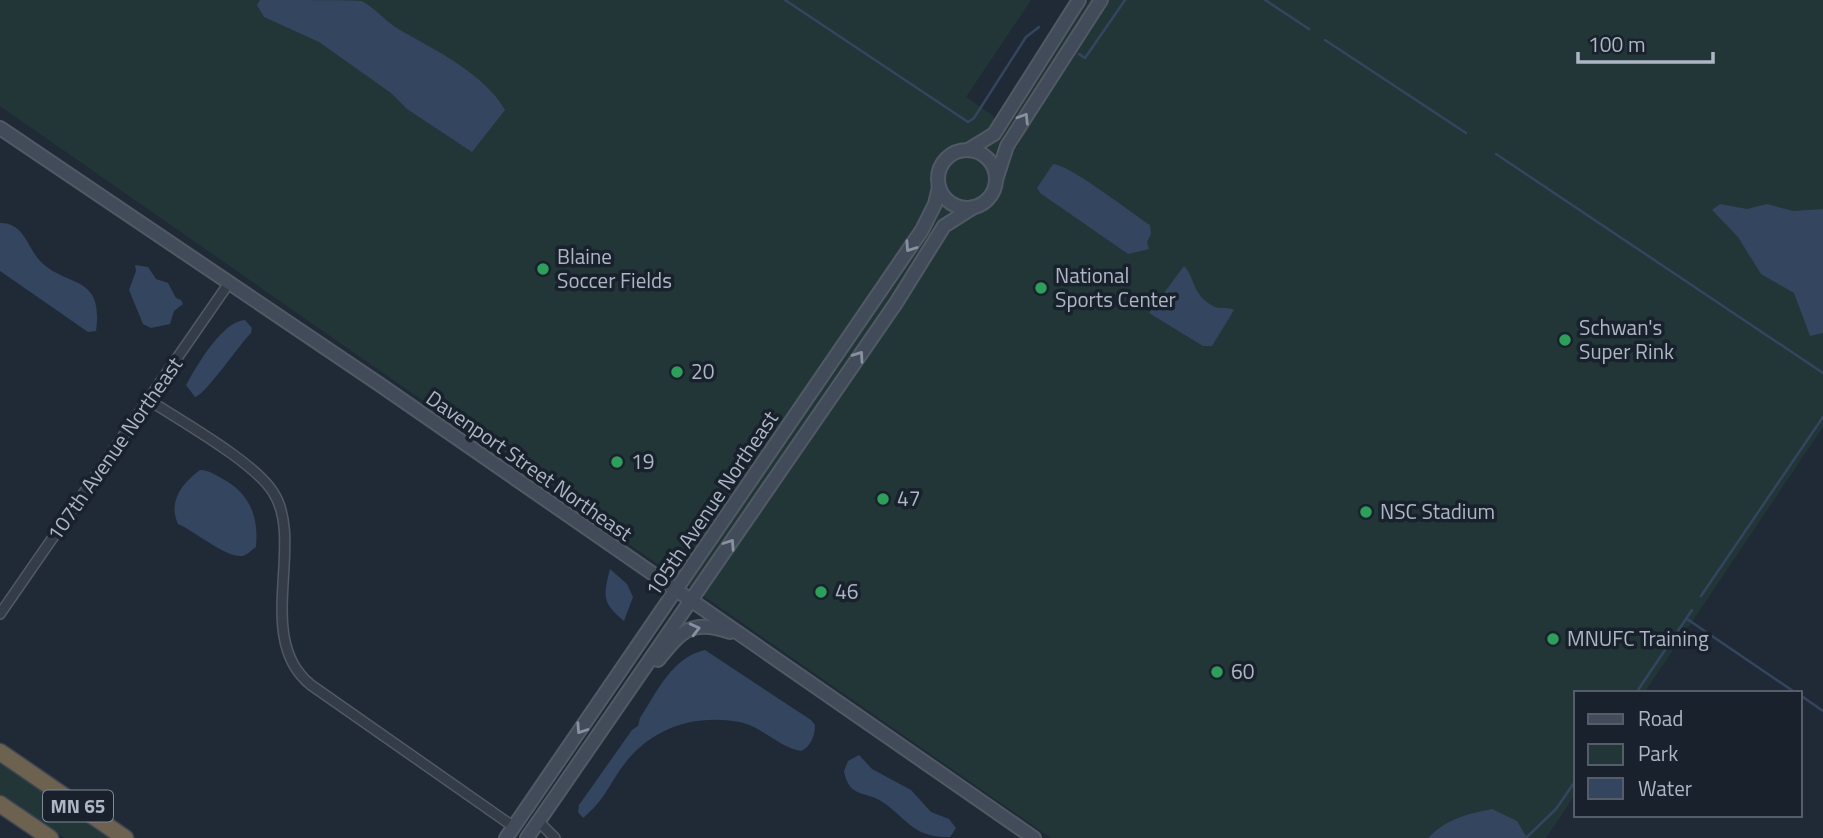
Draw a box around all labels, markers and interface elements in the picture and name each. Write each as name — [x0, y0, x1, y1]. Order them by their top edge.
scale bar — [1578, 21, 1713, 65]
text: 100 m — [1588, 28, 1645, 60]
one-way arrow — [1015, 113, 1028, 126]
place label: Blaine Soccer Fields — [557, 240, 672, 296]
one-way arrow — [905, 240, 918, 253]
place label: National Sports Center — [1055, 259, 1176, 315]
marker: Blaine Soccer Fields — [535, 261, 551, 277]
marker: National Sports Center — [1033, 280, 1049, 296]
place label: Schwan's Super Rink — [1579, 311, 1674, 367]
marker: Schwan's Super Rink — [1557, 332, 1573, 348]
street label: 107th Avenue Northeast — [38, 349, 190, 547]
one-way arrow — [851, 351, 863, 364]
place label: 20 — [691, 355, 715, 387]
marker: 20 — [669, 364, 685, 380]
street label: Davenport Street Northeast — [420, 382, 640, 549]
street label: 105th Avenue Northeast — [637, 404, 786, 603]
place label: 19 — [631, 445, 655, 477]
marker: 19 — [609, 454, 625, 470]
place label: 47 — [897, 482, 921, 514]
marker: 47 — [875, 491, 891, 507]
place label: NSC Stadium — [1380, 495, 1495, 527]
marker: NSC Stadium — [1358, 504, 1374, 520]
one-way arrow — [722, 538, 735, 551]
place label: 46 — [835, 575, 859, 607]
marker: 46 — [813, 584, 829, 600]
place label: MNUFC Training — [1567, 622, 1709, 654]
one-way arrow — [689, 623, 701, 637]
marker: MNUFC Training — [1545, 631, 1561, 647]
place label: 60 — [1231, 655, 1255, 687]
marker: 60 — [1209, 664, 1225, 680]
legend — [1574, 691, 1802, 817]
text: Road — [1638, 702, 1683, 734]
one-way arrow — [577, 721, 589, 734]
text: Park — [1638, 737, 1678, 769]
text: Water — [1638, 772, 1692, 804]
road number: MN 65 — [43, 790, 113, 821]

